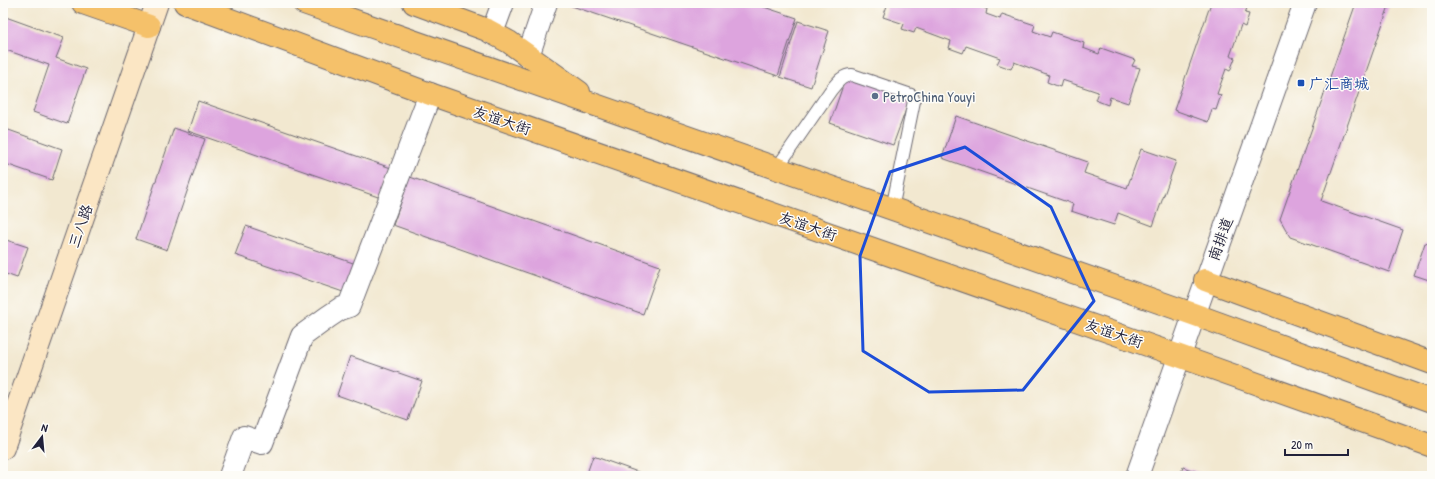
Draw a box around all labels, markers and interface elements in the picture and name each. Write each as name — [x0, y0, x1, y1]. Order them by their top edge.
place label: 广汇商城 — [1309, 73, 1369, 94]
marker: 广汇商城 — [1296, 78, 1306, 88]
place label: PetroChina Youyi — [883, 86, 976, 107]
marker: PetroChina Youyi — [870, 91, 880, 101]
street label: 友谊大街 — [470, 100, 534, 140]
street label: 三八路 — [63, 201, 97, 251]
street label: 友谊大街 — [776, 206, 840, 246]
street label: 南排道 — [1202, 214, 1238, 264]
street label: 友谊大街 — [1082, 313, 1146, 353]
north arrow — [22, 417, 62, 457]
text: N — [40, 420, 50, 435]
scale bar — [1285, 431, 1348, 457]
text: 20 m — [1291, 436, 1313, 453]

